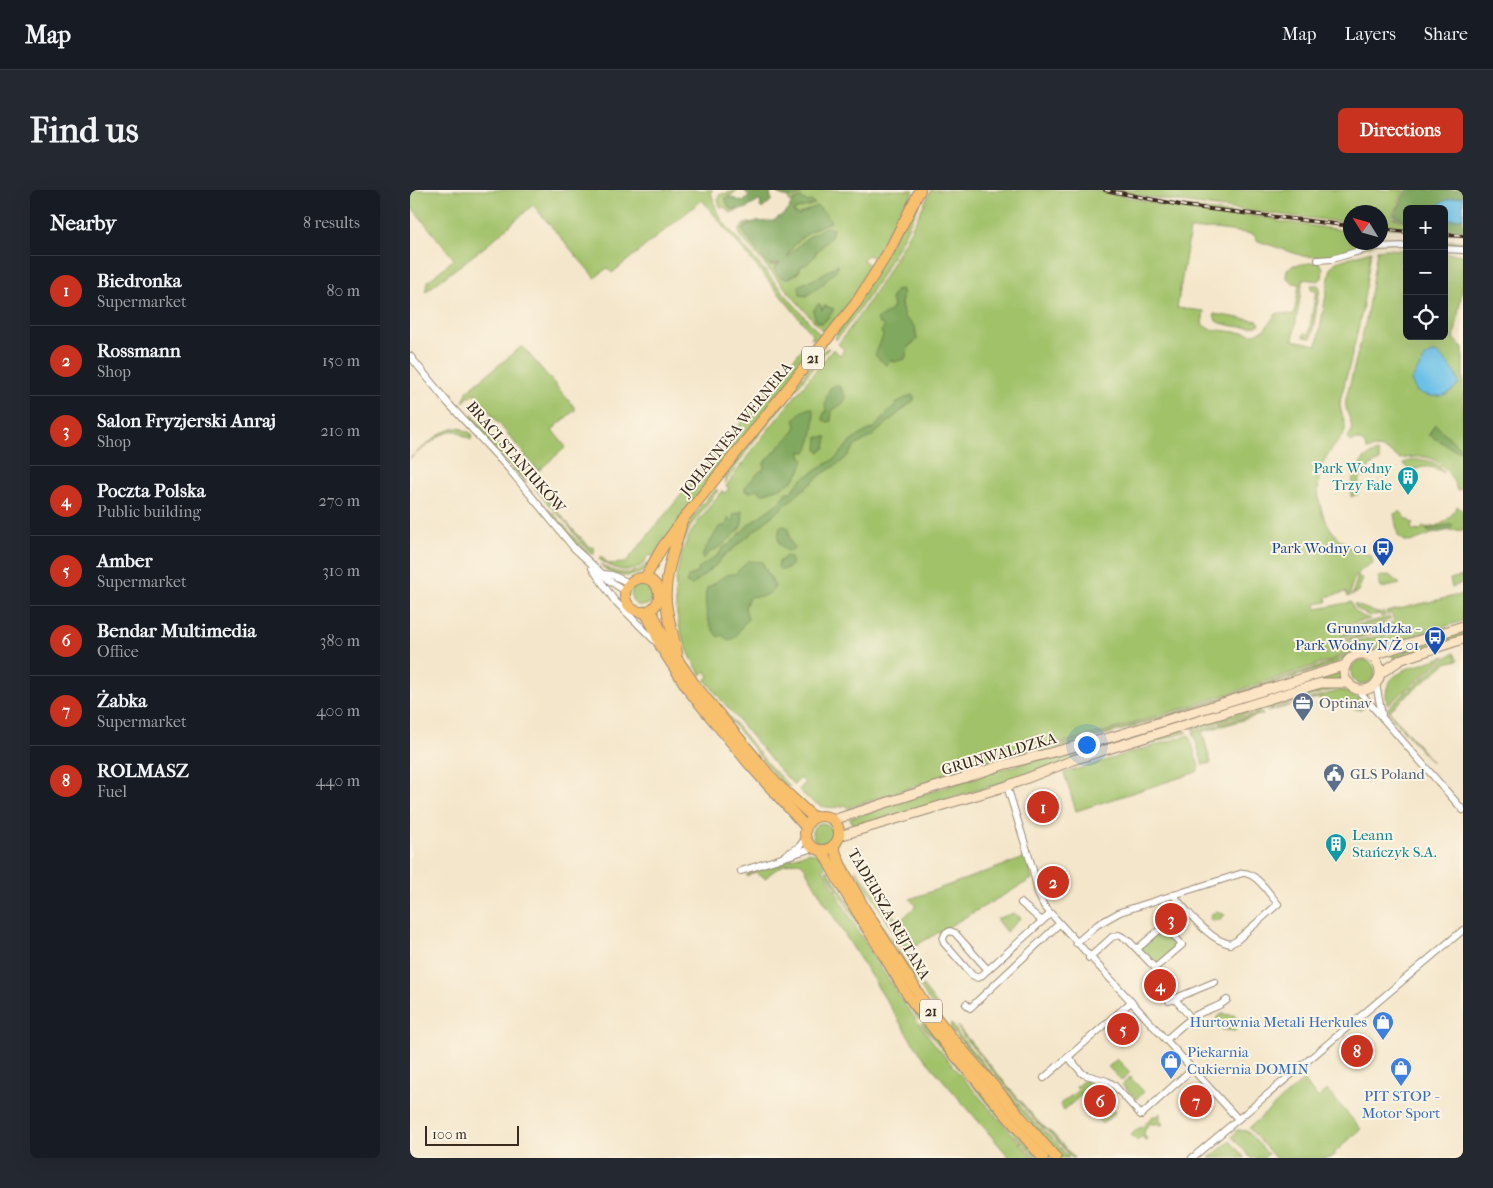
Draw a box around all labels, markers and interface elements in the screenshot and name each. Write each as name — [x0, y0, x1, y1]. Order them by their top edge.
text: Map — [25, 21, 71, 49]
text: Map — [1282, 24, 1316, 45]
text: Layers — [1344, 24, 1396, 45]
text: Share — [1424, 24, 1468, 45]
button: Directions — [1338, 108, 1463, 153]
text: Find us — [30, 110, 139, 151]
north arrow — [1343, 205, 1388, 250]
map controls — [1403, 205, 1448, 340]
button: + — [1403, 205, 1448, 250]
text: Nearby — [50, 211, 116, 235]
text: 8 results — [303, 213, 360, 232]
button: − — [1403, 250, 1448, 295]
text: Biedronka — [97, 270, 182, 292]
text: 1 — [63, 281, 69, 300]
text: 80 m — [326, 281, 360, 300]
text: Supermarket — [97, 292, 187, 311]
button: locate — [1403, 295, 1448, 340]
text: Rossmann — [97, 340, 181, 362]
road number: 21 — [802, 346, 824, 370]
text: 2 — [62, 351, 70, 370]
text: 150 m — [322, 351, 360, 370]
street label: JOHANNESA WERNERA — [676, 358, 796, 500]
text: Shop — [97, 362, 131, 381]
street label: BRACI STANIUKÓW — [463, 398, 570, 517]
text: Salon Fryzjerski Anraj — [97, 410, 276, 432]
text: 3 — [63, 421, 69, 440]
text: 210 m — [321, 421, 360, 440]
text: Shop — [97, 432, 131, 451]
place label: Park Wodny Trzy Fale — [1313, 459, 1393, 494]
building icon: Park Wodny Trzy Fale — [1396, 465, 1420, 496]
text: Poczta Polska — [97, 480, 205, 502]
text: 4 — [61, 491, 71, 510]
text: 270 m — [319, 491, 360, 510]
text: Public building — [97, 502, 201, 521]
bus stop icon: Park Wodny 01 — [1371, 536, 1395, 567]
place label: Park Wodny 01 — [1271, 539, 1367, 557]
text: Amber — [97, 550, 152, 572]
text: 5 — [63, 561, 69, 580]
text: 310 m — [322, 561, 360, 580]
text: Supermarket — [97, 572, 187, 591]
place label: Grunwaldzka - Park Wodny N/Ż 01 — [1295, 619, 1421, 654]
text: Bendar Multimedia — [97, 620, 256, 642]
bus stop icon: Grunwaldzka - Park Wodny N/Ż 01 — [1423, 625, 1447, 656]
text: 6 — [62, 631, 70, 650]
text: 380 m — [320, 631, 360, 650]
text: Office — [97, 642, 139, 661]
text: Żabka — [97, 690, 147, 712]
office icon: Optinav — [1291, 691, 1315, 722]
place label: Optinav — [1319, 694, 1372, 712]
text: 7 — [62, 701, 70, 720]
text: 400 m — [316, 701, 360, 720]
text: Supermarket — [97, 712, 187, 731]
street label: GRUNWALDZKA — [939, 729, 1059, 779]
your location — [1074, 732, 1100, 758]
text: ROLMASZ — [97, 760, 189, 782]
public building icon: GLS Poland — [1322, 762, 1346, 793]
place label: GLS Poland — [1350, 765, 1426, 783]
text: 8 — [62, 771, 70, 790]
text: 440 m — [315, 771, 360, 790]
text: Fuel — [97, 782, 127, 801]
pin: 1 — [1027, 788, 1059, 826]
place label: Leann Stańczyk S.A. — [1352, 826, 1437, 861]
building icon: Leann Stańczyk S.A. — [1324, 832, 1348, 863]
street label: TADEUSZA REJTANA — [844, 845, 934, 983]
pin: 2 — [1037, 863, 1069, 901]
pin: 3 — [1155, 900, 1187, 938]
pin: 4 — [1144, 966, 1176, 1004]
road number: 21 — [920, 999, 942, 1022]
pin: 5 — [1107, 1010, 1139, 1048]
shop icon: Hurtownia Metali Herkules — [1371, 1010, 1395, 1041]
place label: Hurtownia Metali Herkules — [1190, 1013, 1367, 1031]
pin: 8 — [1341, 1032, 1373, 1070]
place label: Piekarnia Cukiernia DOMIN — [1187, 1043, 1309, 1078]
shop icon: Piekarnia Cukiernia DOMIN — [1159, 1049, 1183, 1080]
shop icon: PIT STOP - Motor Sport — [1389, 1056, 1413, 1087]
pin: 6 — [1084, 1082, 1116, 1120]
pin: 7 — [1180, 1082, 1212, 1120]
place label: PIT STOP - Motor Sport — [1362, 1087, 1441, 1122]
scale bar — [425, 1123, 519, 1146]
text: 100 m — [432, 1126, 467, 1143]

